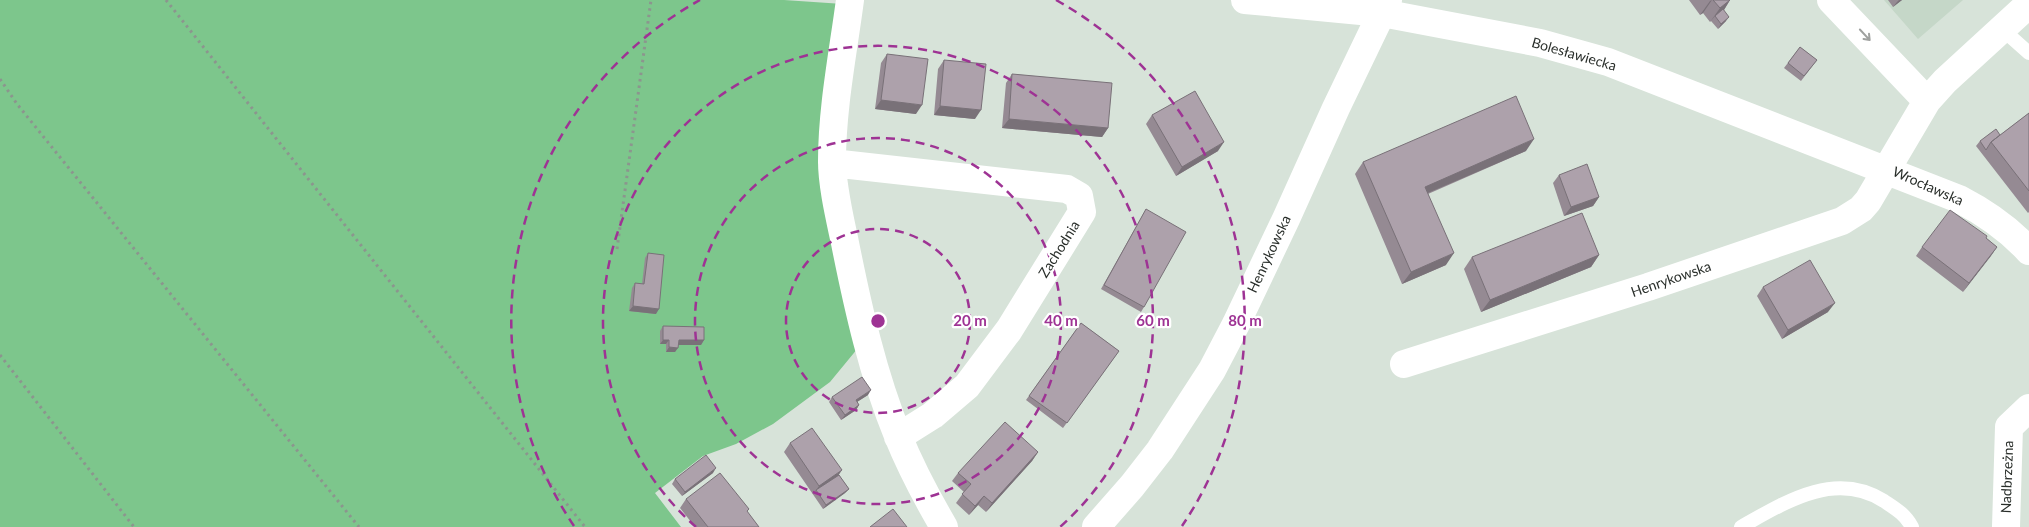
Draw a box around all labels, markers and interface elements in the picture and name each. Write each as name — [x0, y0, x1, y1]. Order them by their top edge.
one-way arrow — [1859, 29, 1871, 42]
street label: Bolesławiecka — [1530, 33, 1619, 74]
street label: Wrocławska — [1890, 162, 1966, 209]
street label: Henrykowska — [1243, 212, 1294, 295]
street label: Zachodnia — [1034, 217, 1083, 280]
street label: Henrykowska — [1629, 257, 1713, 300]
text: 20 m — [953, 311, 987, 329]
text: 40 m — [1044, 311, 1078, 329]
text: 60 m — [1136, 311, 1170, 329]
text: 80 m — [1228, 311, 1262, 329]
centre of rings — [869, 312, 887, 330]
street label: Nadbrzeżna — [1997, 440, 2016, 514]

